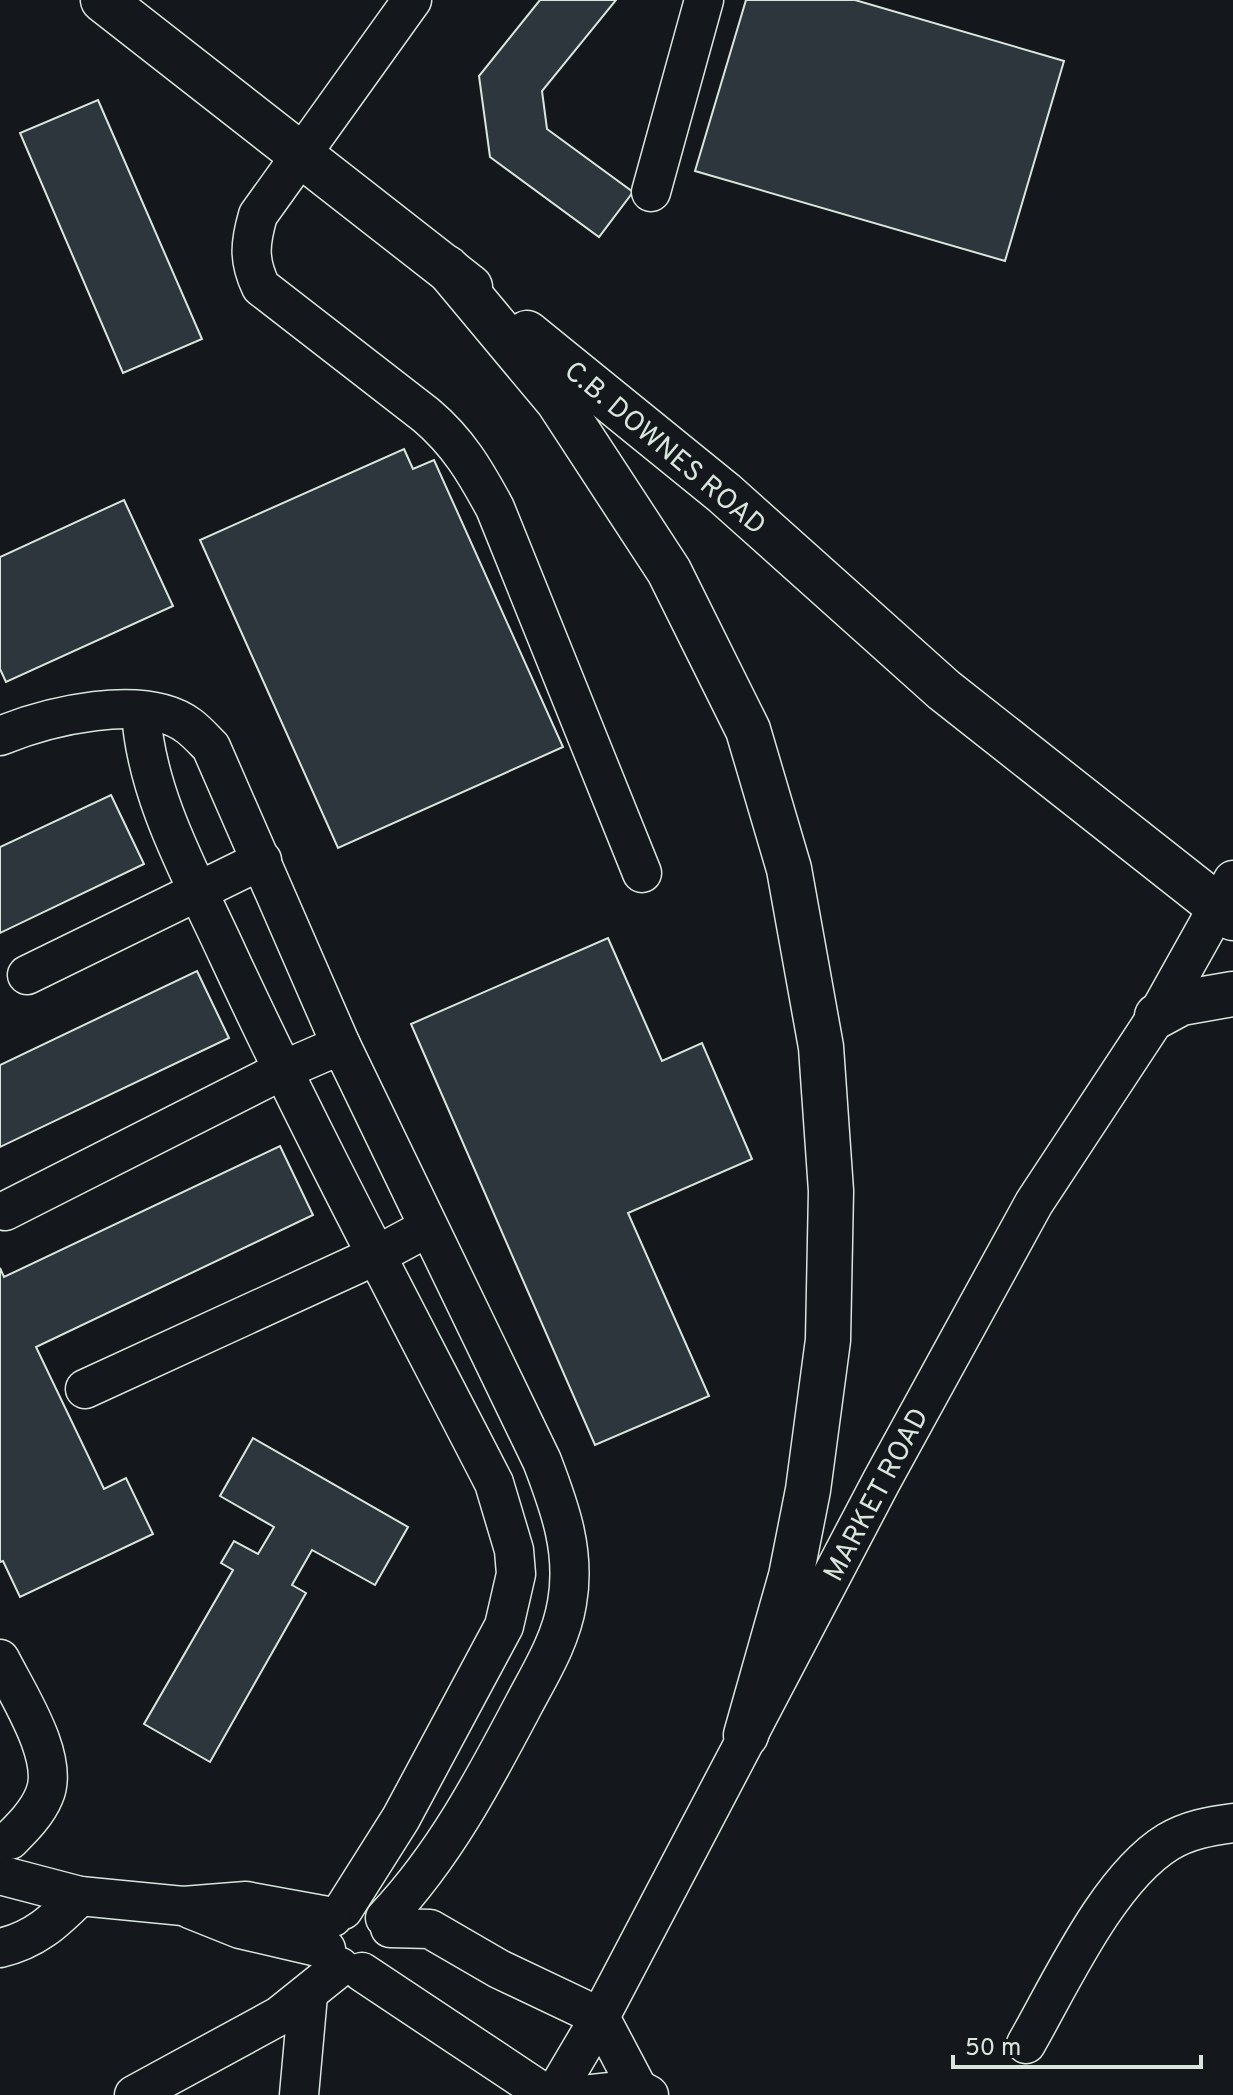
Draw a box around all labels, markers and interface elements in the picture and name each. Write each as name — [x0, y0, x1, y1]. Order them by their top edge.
street label: C.B. DOWNES ROAD — [556, 354, 772, 544]
street label: MARKET ROAD — [817, 1402, 938, 1588]
scale bar — [953, 2019, 1201, 2069]
text: 50 m — [965, 2034, 1021, 2064]

